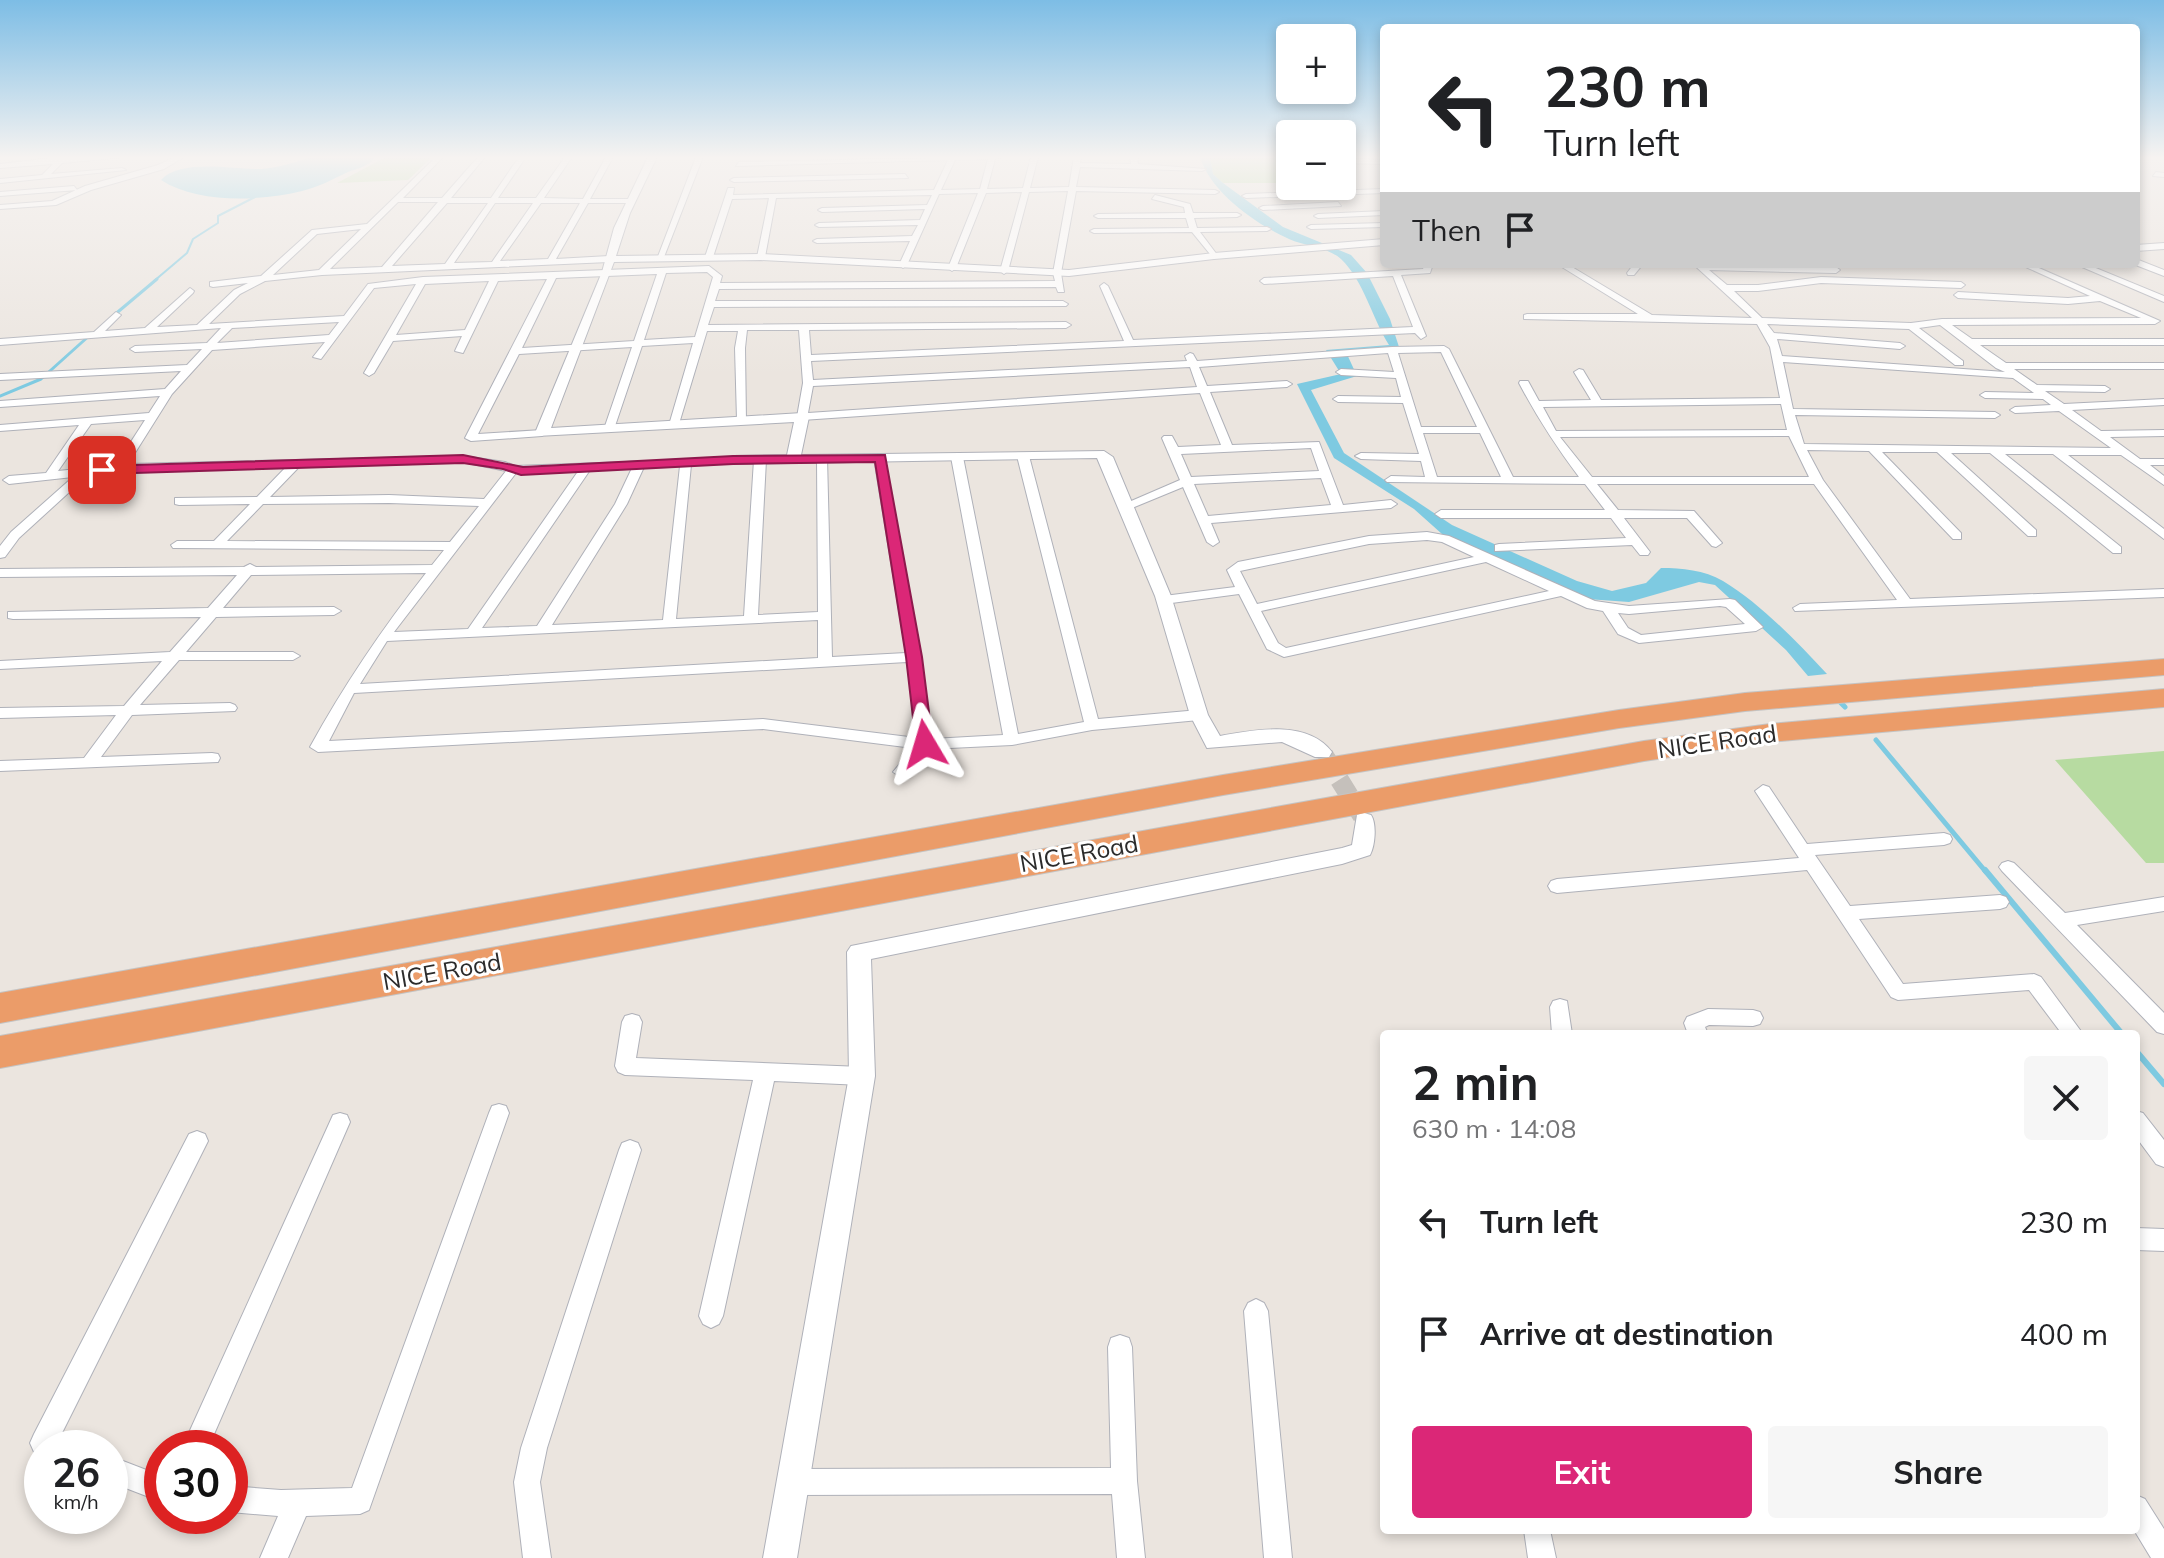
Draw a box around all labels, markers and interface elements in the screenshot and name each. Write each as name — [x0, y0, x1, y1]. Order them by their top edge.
map controls — [1276, 24, 1356, 200]
button: + — [1276, 24, 1356, 104]
text: 230 m — [1544, 51, 1711, 121]
icon: left — [1412, 56, 1516, 160]
button: − — [1276, 120, 1356, 200]
text: Turn left — [1544, 120, 1680, 165]
icon: arrive — [1498, 208, 1542, 252]
text: Then — [1412, 211, 1482, 249]
pin — [68, 436, 136, 504]
icon: arrive — [80, 448, 124, 492]
position arrow — [883, 702, 967, 786]
street label: NICE Road — [1656, 718, 1778, 764]
street label: NICE Road — [1017, 828, 1141, 878]
street label: NICE Road — [380, 946, 504, 996]
text: 2 min — [1412, 1052, 1539, 1112]
button: close — [2024, 1056, 2108, 1140]
text: 630 m · 14:08 — [1412, 1112, 1576, 1145]
icon: left — [1412, 1200, 1456, 1244]
text: Turn left — [1480, 1203, 1598, 1241]
text: 230 m — [2020, 1203, 2108, 1241]
icon: arrive — [1412, 1312, 1456, 1356]
text: Arrive at destination — [1480, 1315, 1774, 1353]
text: 400 m — [2020, 1315, 2108, 1353]
button: Exit — [1412, 1426, 1752, 1518]
button: Share — [1768, 1426, 2108, 1518]
speed limit sign: 30 — [144, 1430, 248, 1534]
text: 26 — [52, 1447, 100, 1497]
text: km/h — [53, 1489, 99, 1514]

